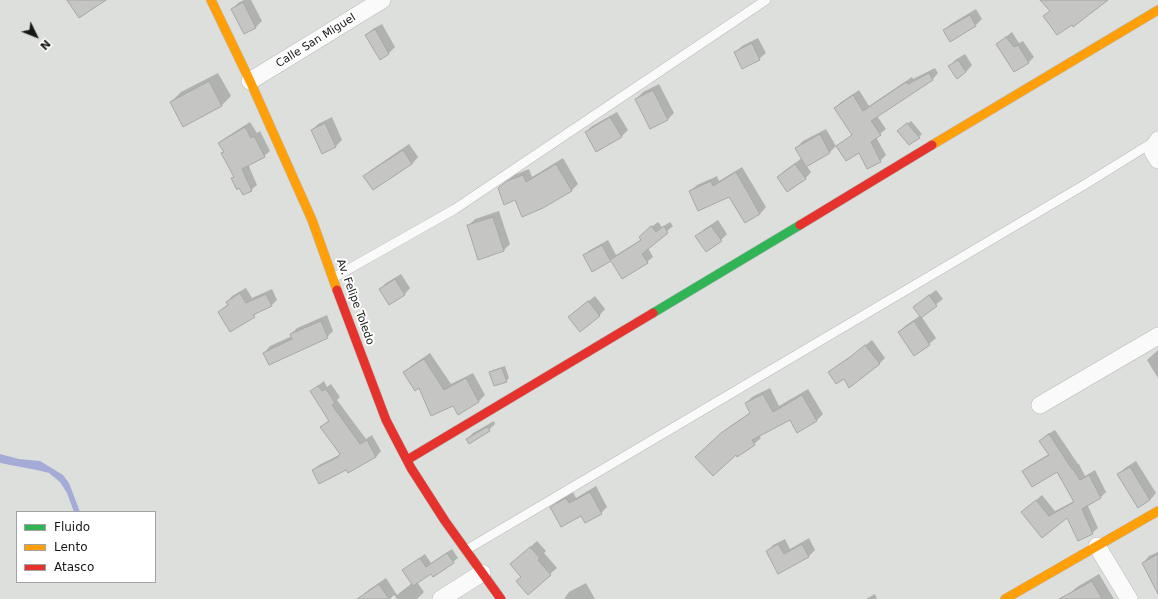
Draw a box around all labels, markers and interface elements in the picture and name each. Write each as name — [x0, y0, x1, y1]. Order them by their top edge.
street label: Calle San Miguel — [274, 11, 358, 71]
north arrow — [16, 16, 56, 56]
text: N — [37, 37, 53, 52]
street label: Av. Felipe Toledo — [333, 257, 377, 347]
legend — [16, 511, 156, 583]
text: Fluido — [54, 520, 90, 534]
text: Lento — [54, 540, 88, 554]
text: Atasco — [54, 560, 94, 574]

